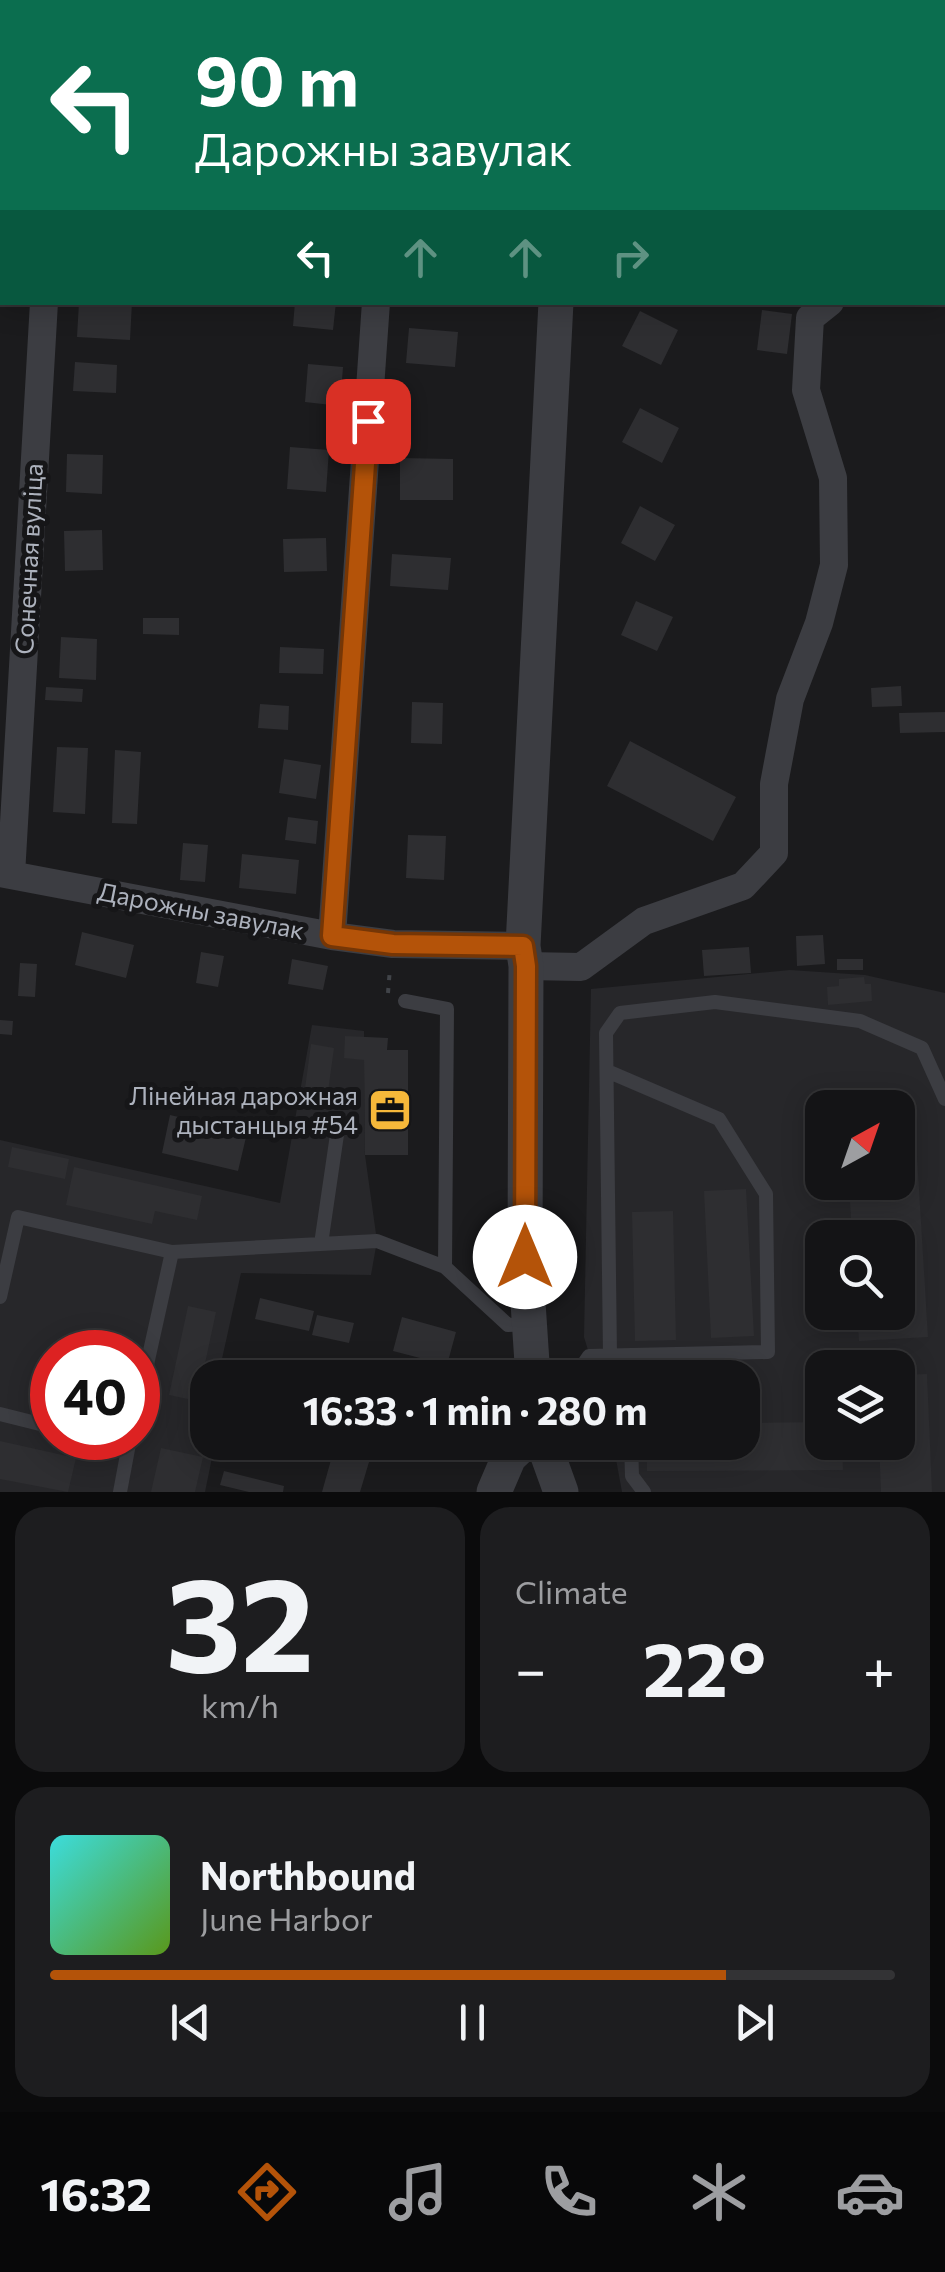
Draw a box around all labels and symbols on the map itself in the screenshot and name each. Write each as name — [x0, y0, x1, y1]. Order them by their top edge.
pin — [326, 379, 411, 464]
street label: Сонечная вуліца — [8, 463, 48, 655]
street label: Дарожны завулак — [95, 875, 307, 945]
place label: Лінейная дарожная дыстанцыя #54 — [129, 1080, 358, 1139]
office icon: Лінейная дарожная дыстанцыя #54 — [367, 1087, 413, 1133]
north arrow — [805, 1090, 915, 1200]
position arrow — [473, 1205, 577, 1309]
speed limit sign: 40 — [30, 1330, 160, 1460]

